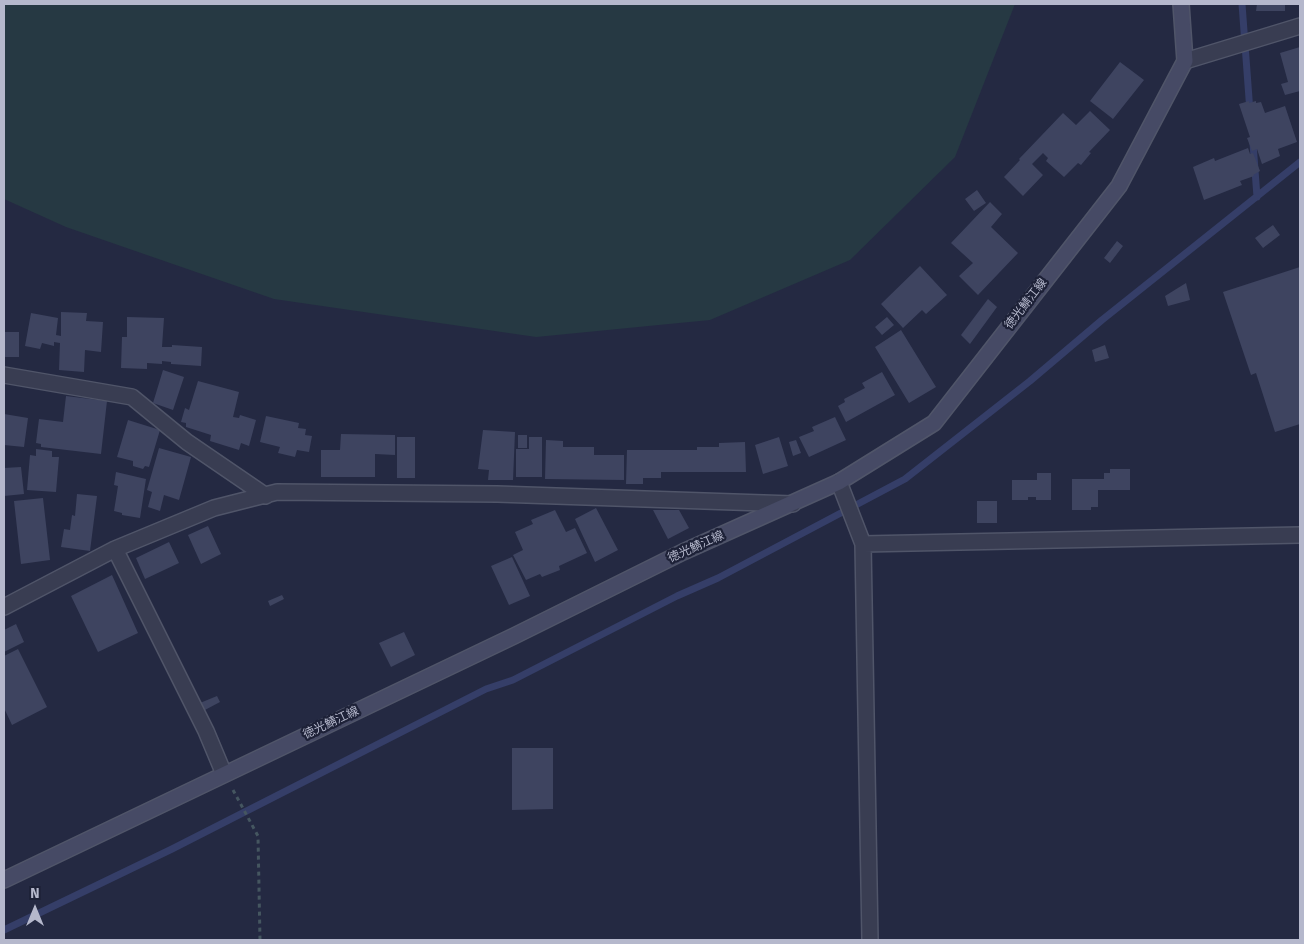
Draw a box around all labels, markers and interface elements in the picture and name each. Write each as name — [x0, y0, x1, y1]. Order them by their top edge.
street label: 徳光鯖江線 — [1002, 276, 1050, 332]
street label: 徳光鯖江線 — [666, 528, 726, 566]
street label: 徳光鯖江線 — [301, 704, 361, 742]
north arrow — [10, 884, 60, 934]
text: N — [30, 885, 40, 902]

